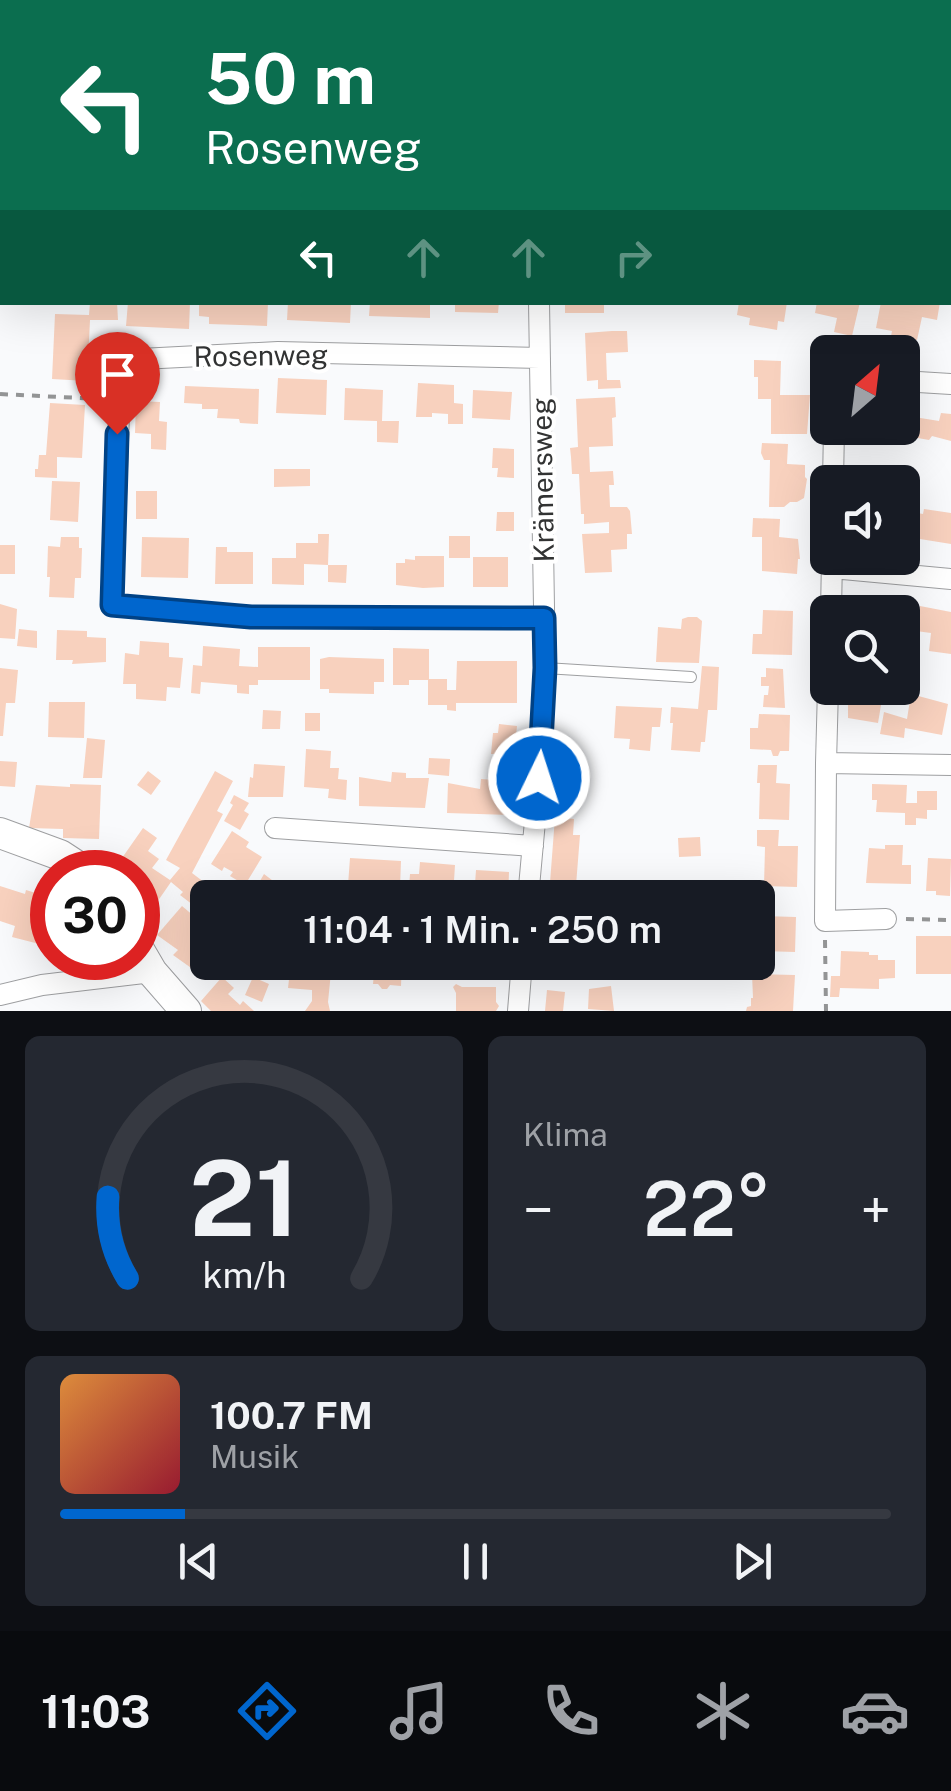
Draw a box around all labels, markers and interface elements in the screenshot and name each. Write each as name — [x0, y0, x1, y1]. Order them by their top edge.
text: 50 m — [205, 37, 376, 120]
icon: left — [40, 40, 170, 170]
text: Rosenweg — [205, 121, 421, 174]
icon: left — [291, 230, 346, 285]
icon: ahead — [396, 230, 451, 285]
icon: ahead — [501, 230, 556, 285]
icon: right — [606, 230, 661, 285]
pin — [75, 332, 160, 435]
north arrow — [810, 335, 920, 445]
map controls — [810, 335, 920, 705]
street label: Rosenweg — [193, 337, 329, 373]
icon: arrive — [90, 347, 145, 402]
street label: Krämersweg — [524, 397, 560, 563]
button: sound — [810, 465, 920, 575]
button: search — [810, 595, 920, 705]
position arrow — [487, 726, 591, 830]
speed limit sign: 30 — [30, 850, 160, 980]
text: 11:04 · 1 Min. · 250 m — [303, 907, 662, 952]
text: Klima — [523, 1116, 608, 1153]
text: 21 — [189, 1137, 299, 1259]
text: 22° — [643, 1165, 771, 1253]
text: − — [523, 1178, 554, 1242]
text: + — [861, 1178, 891, 1242]
text: km/h — [202, 1254, 286, 1296]
text: 100.7 FM — [210, 1393, 373, 1438]
text: Musik — [210, 1438, 299, 1475]
icon: previous — [171, 1534, 226, 1589]
icon: pause — [448, 1534, 503, 1589]
icon: next — [725, 1534, 780, 1589]
icon: directions — [232, 1676, 302, 1746]
icon: music — [384, 1676, 454, 1746]
icon: phone — [536, 1676, 606, 1746]
icon: climate — [688, 1676, 758, 1746]
icon: car — [840, 1676, 910, 1746]
text: 11:03 — [41, 1685, 150, 1738]

